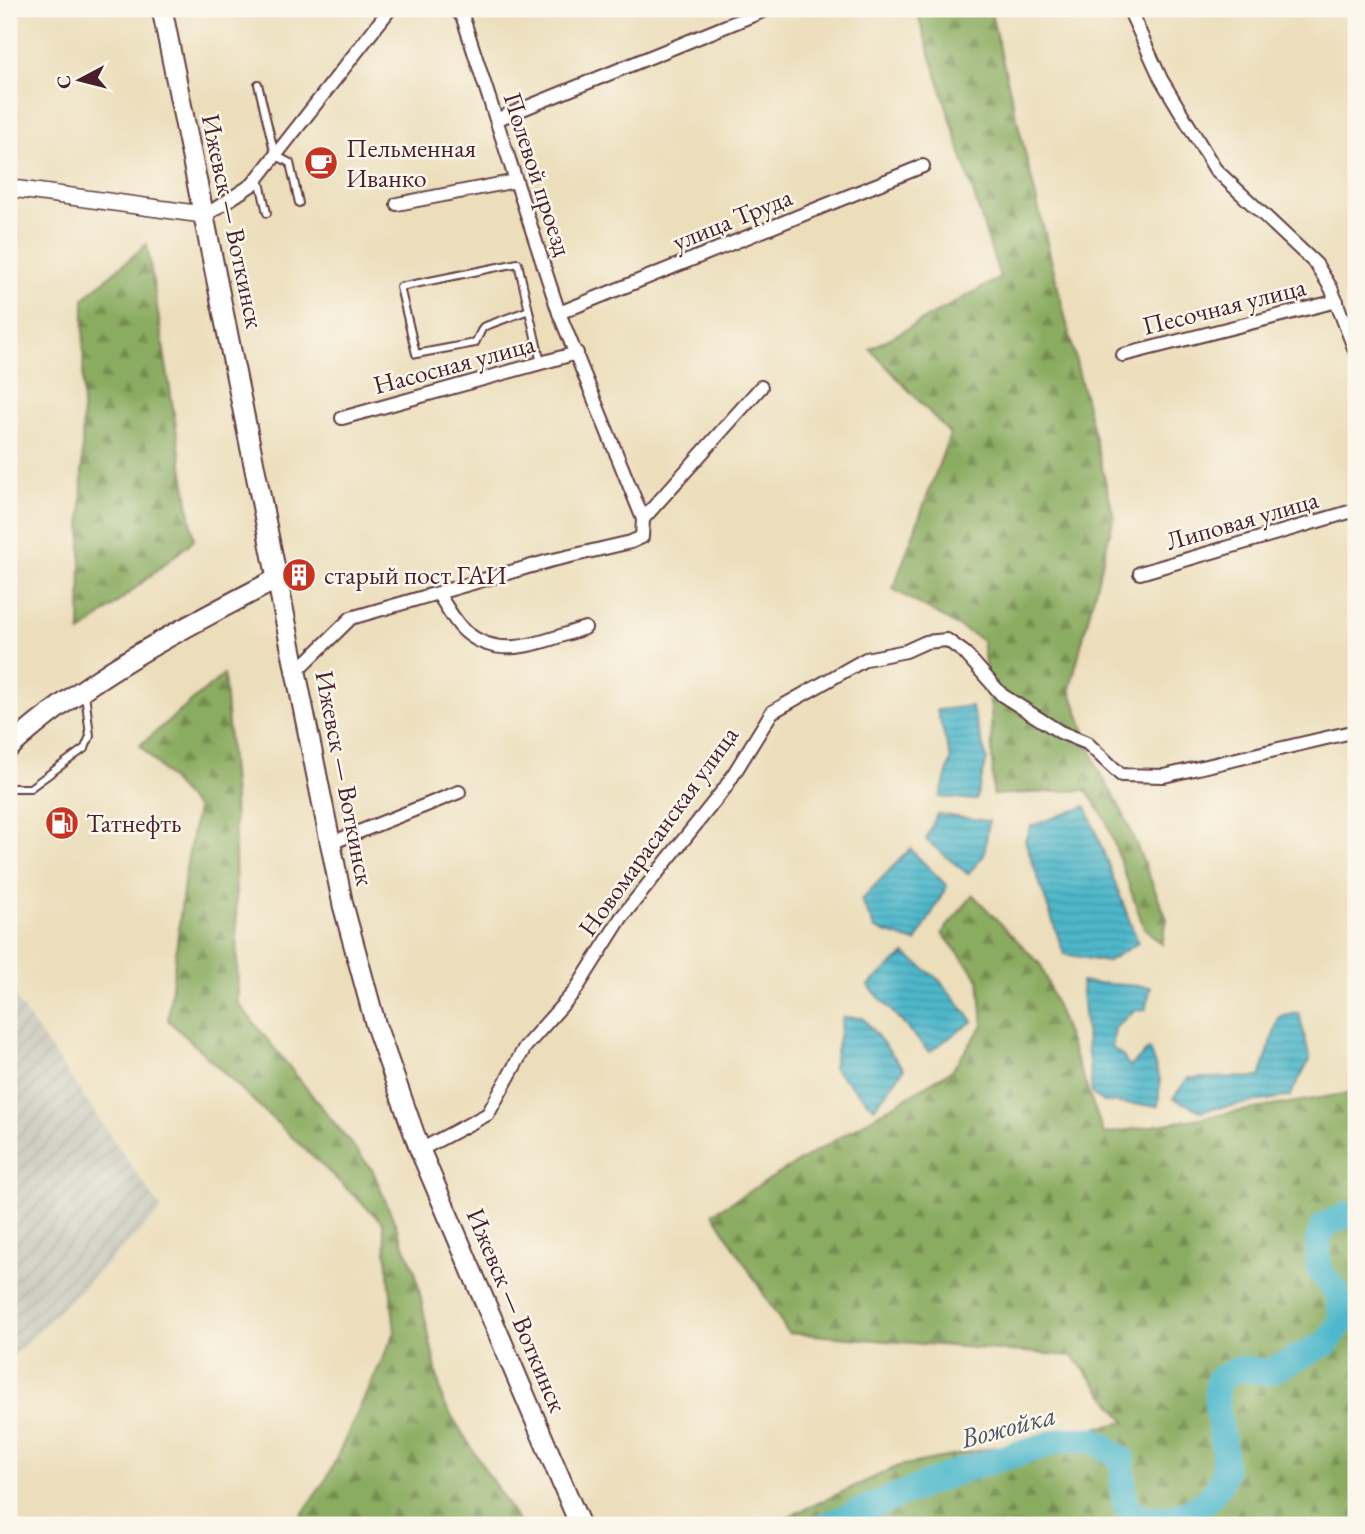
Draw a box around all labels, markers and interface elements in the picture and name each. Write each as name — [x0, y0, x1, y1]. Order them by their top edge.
north arrow — [46, 46, 116, 116]
text: С — [50, 74, 77, 90]
street label: Полевой проезд — [496, 88, 581, 260]
street label: Ижевск — Воткинск — [194, 111, 272, 332]
place label: Пельменная Иванко — [346, 131, 476, 195]
cafe icon: Пельменная Иванко — [302, 144, 340, 182]
street label: улица Труда — [667, 179, 798, 258]
street label: Песочная улица — [1139, 269, 1310, 343]
street label: Насосная улица — [369, 326, 539, 402]
street label: Липовая улица — [1162, 482, 1323, 558]
building icon: старый пост ГАИ — [280, 556, 318, 594]
place label: старый пост ГАИ — [324, 558, 507, 592]
street label: Ижевск — Воткинск — [307, 667, 383, 889]
street label: Новомарасанская улица — [570, 719, 746, 943]
fuel station icon: Татнефть — [43, 804, 81, 842]
place label: Татнефть — [86, 806, 182, 840]
street label: Ижевск — Воткинск — [459, 1203, 576, 1418]
water label: Вожойка — [955, 1396, 1060, 1456]

